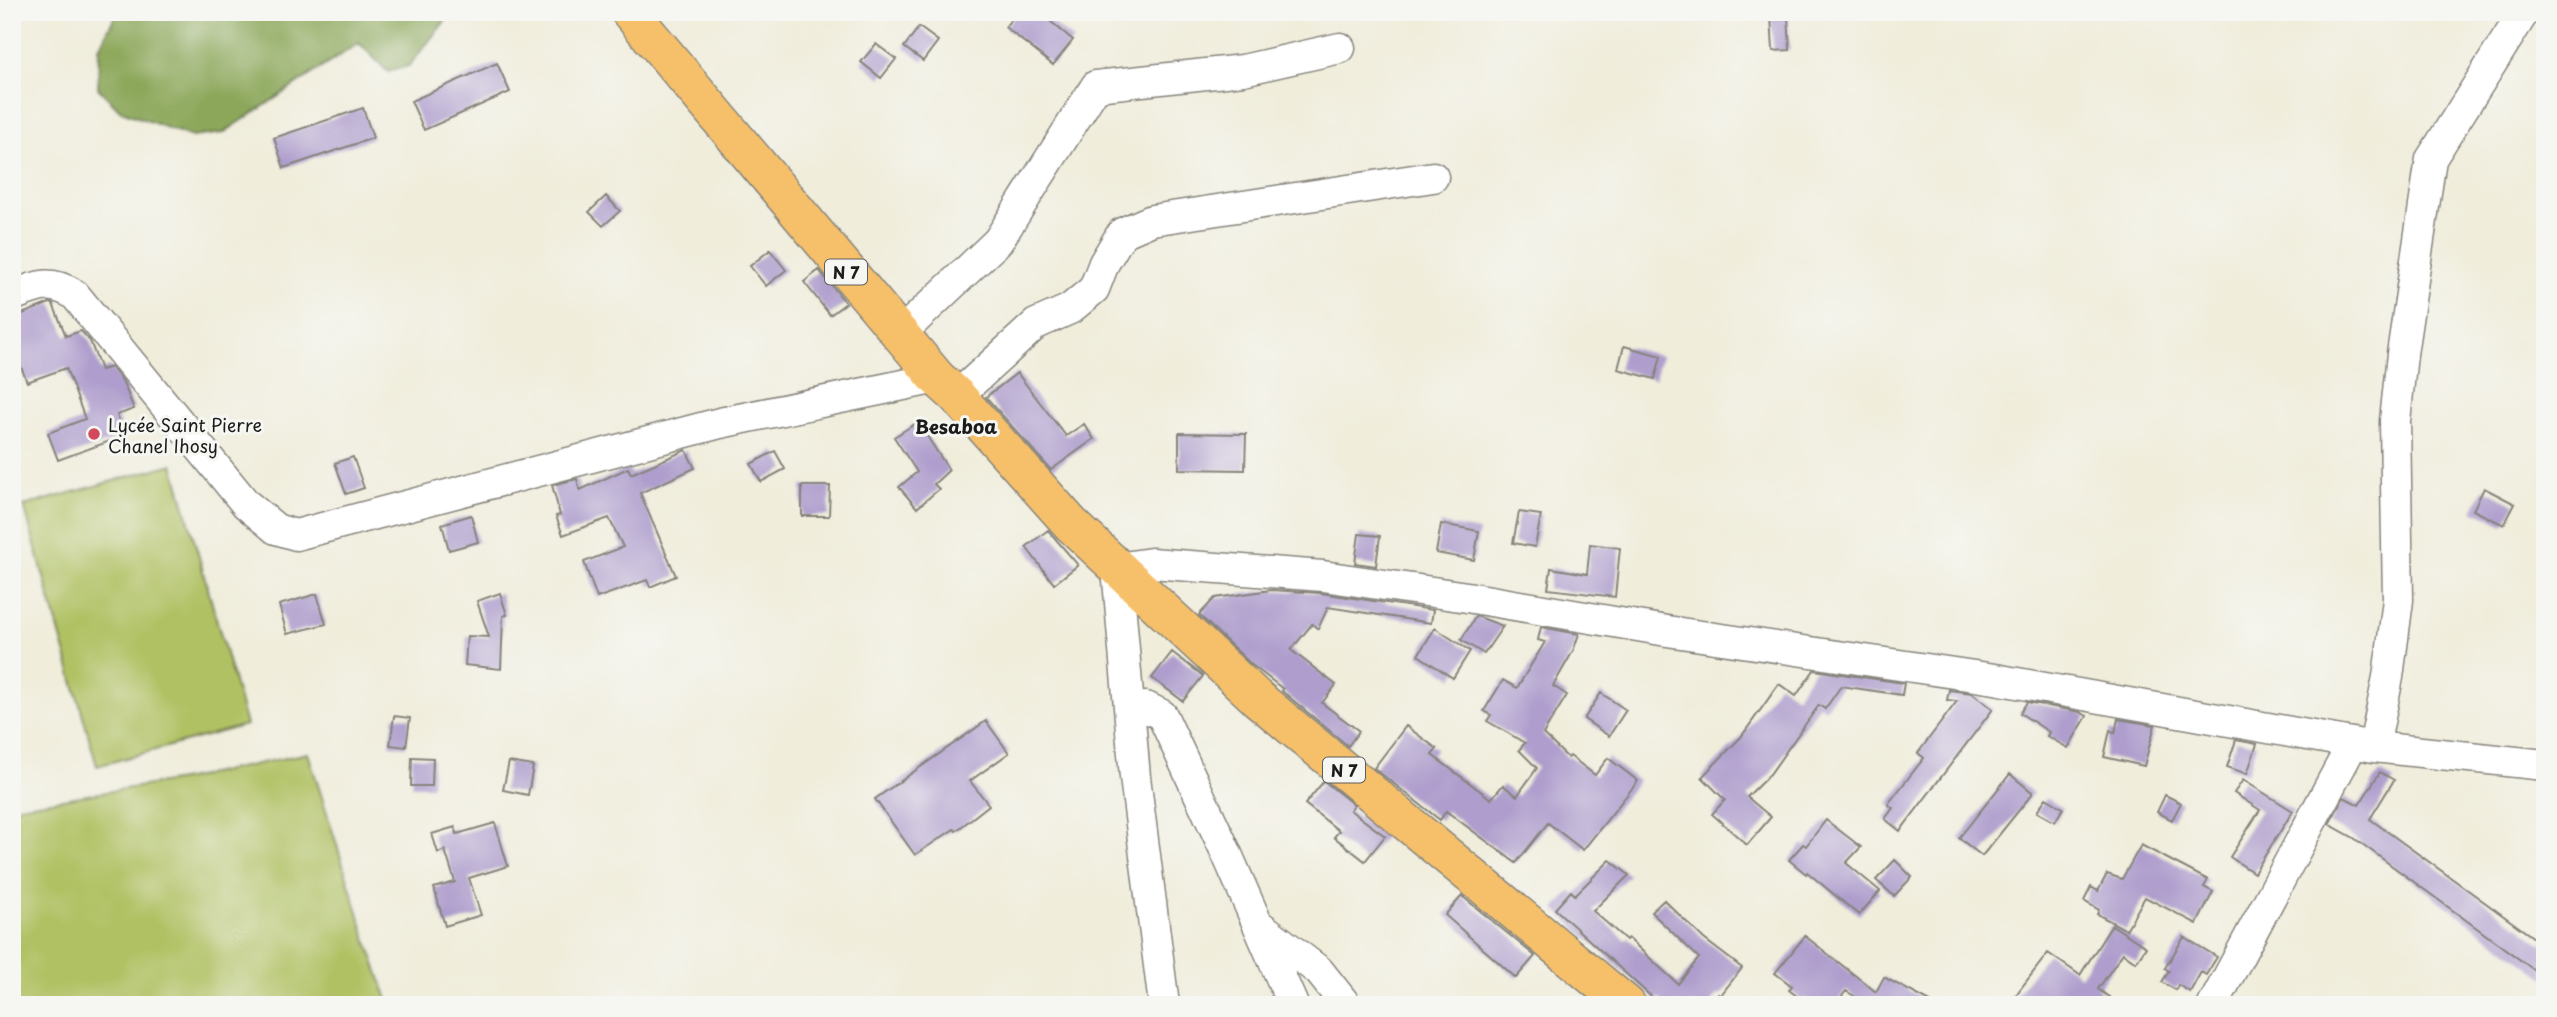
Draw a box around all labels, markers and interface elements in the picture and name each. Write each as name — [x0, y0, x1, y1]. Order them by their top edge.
road number: N 7 — [825, 260, 867, 284]
place label: Lycée Saint Pierre Chanel Ihosy — [108, 411, 262, 459]
district label: Besaboa — [915, 412, 997, 440]
marker: Lycée Saint Pierre Chanel Ihosy — [86, 426, 102, 442]
road number: N 7 — [1323, 758, 1365, 782]

